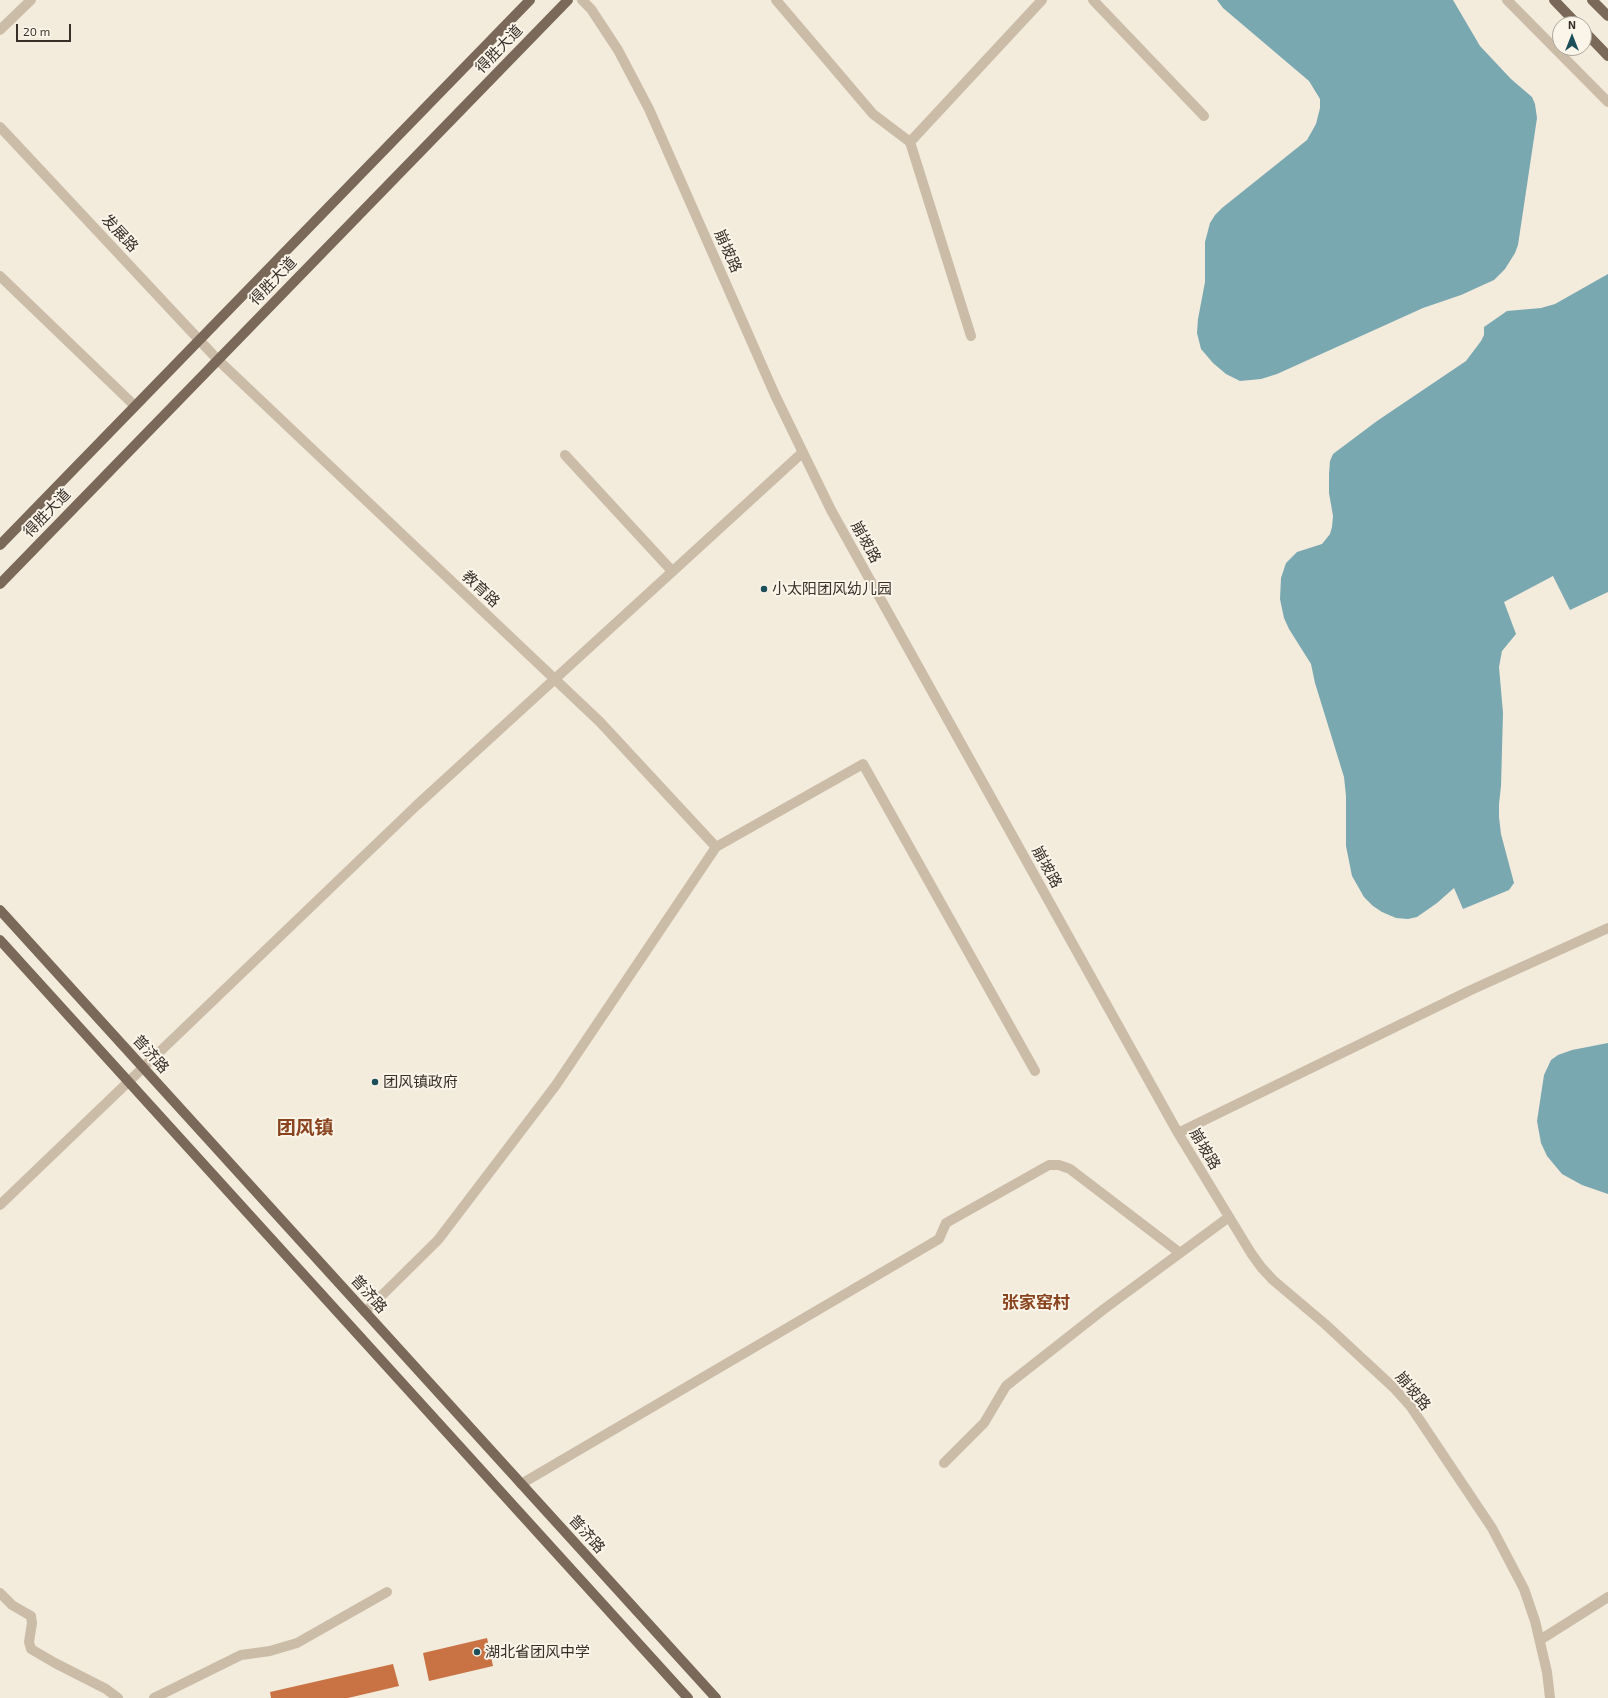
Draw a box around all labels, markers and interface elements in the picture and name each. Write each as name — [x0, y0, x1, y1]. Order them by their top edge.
scale bar — [18, 16, 73, 42]
north arrow — [1552, 16, 1592, 56]
text: N — [1568, 18, 1576, 31]
street label: 得胜大道 — [472, 21, 526, 77]
text: 20 m — [23, 24, 50, 38]
street label: 发展路 — [98, 210, 142, 256]
street label: 崩坡路 — [711, 227, 745, 275]
street label: 得胜大道 — [246, 253, 300, 309]
street label: 得胜大道 — [20, 485, 74, 541]
street label: 崩坡路 — [847, 518, 885, 566]
street label: 教育路 — [458, 567, 504, 611]
place label: 小太阳团风幼儿园 — [772, 580, 892, 598]
marker: 小太阳团风幼儿园 — [759, 584, 769, 594]
street label: 崩坡路 — [1028, 843, 1066, 891]
street label: 普济路 — [129, 1031, 173, 1077]
place label: 团风镇政府 — [383, 1073, 458, 1091]
marker: 团风镇政府 — [370, 1077, 380, 1087]
district label: 团风镇 — [277, 1117, 333, 1139]
street label: 崩坡路 — [1186, 1125, 1224, 1173]
street label: 普济路 — [347, 1271, 391, 1317]
district label: 张家窑村 — [1002, 1292, 1070, 1312]
street label: 崩坡路 — [1392, 1368, 1434, 1414]
street label: 普济路 — [565, 1511, 609, 1557]
place label: 湖北省团风中学 — [485, 1643, 590, 1661]
marker: 湖北省团风中学 — [472, 1647, 482, 1657]

